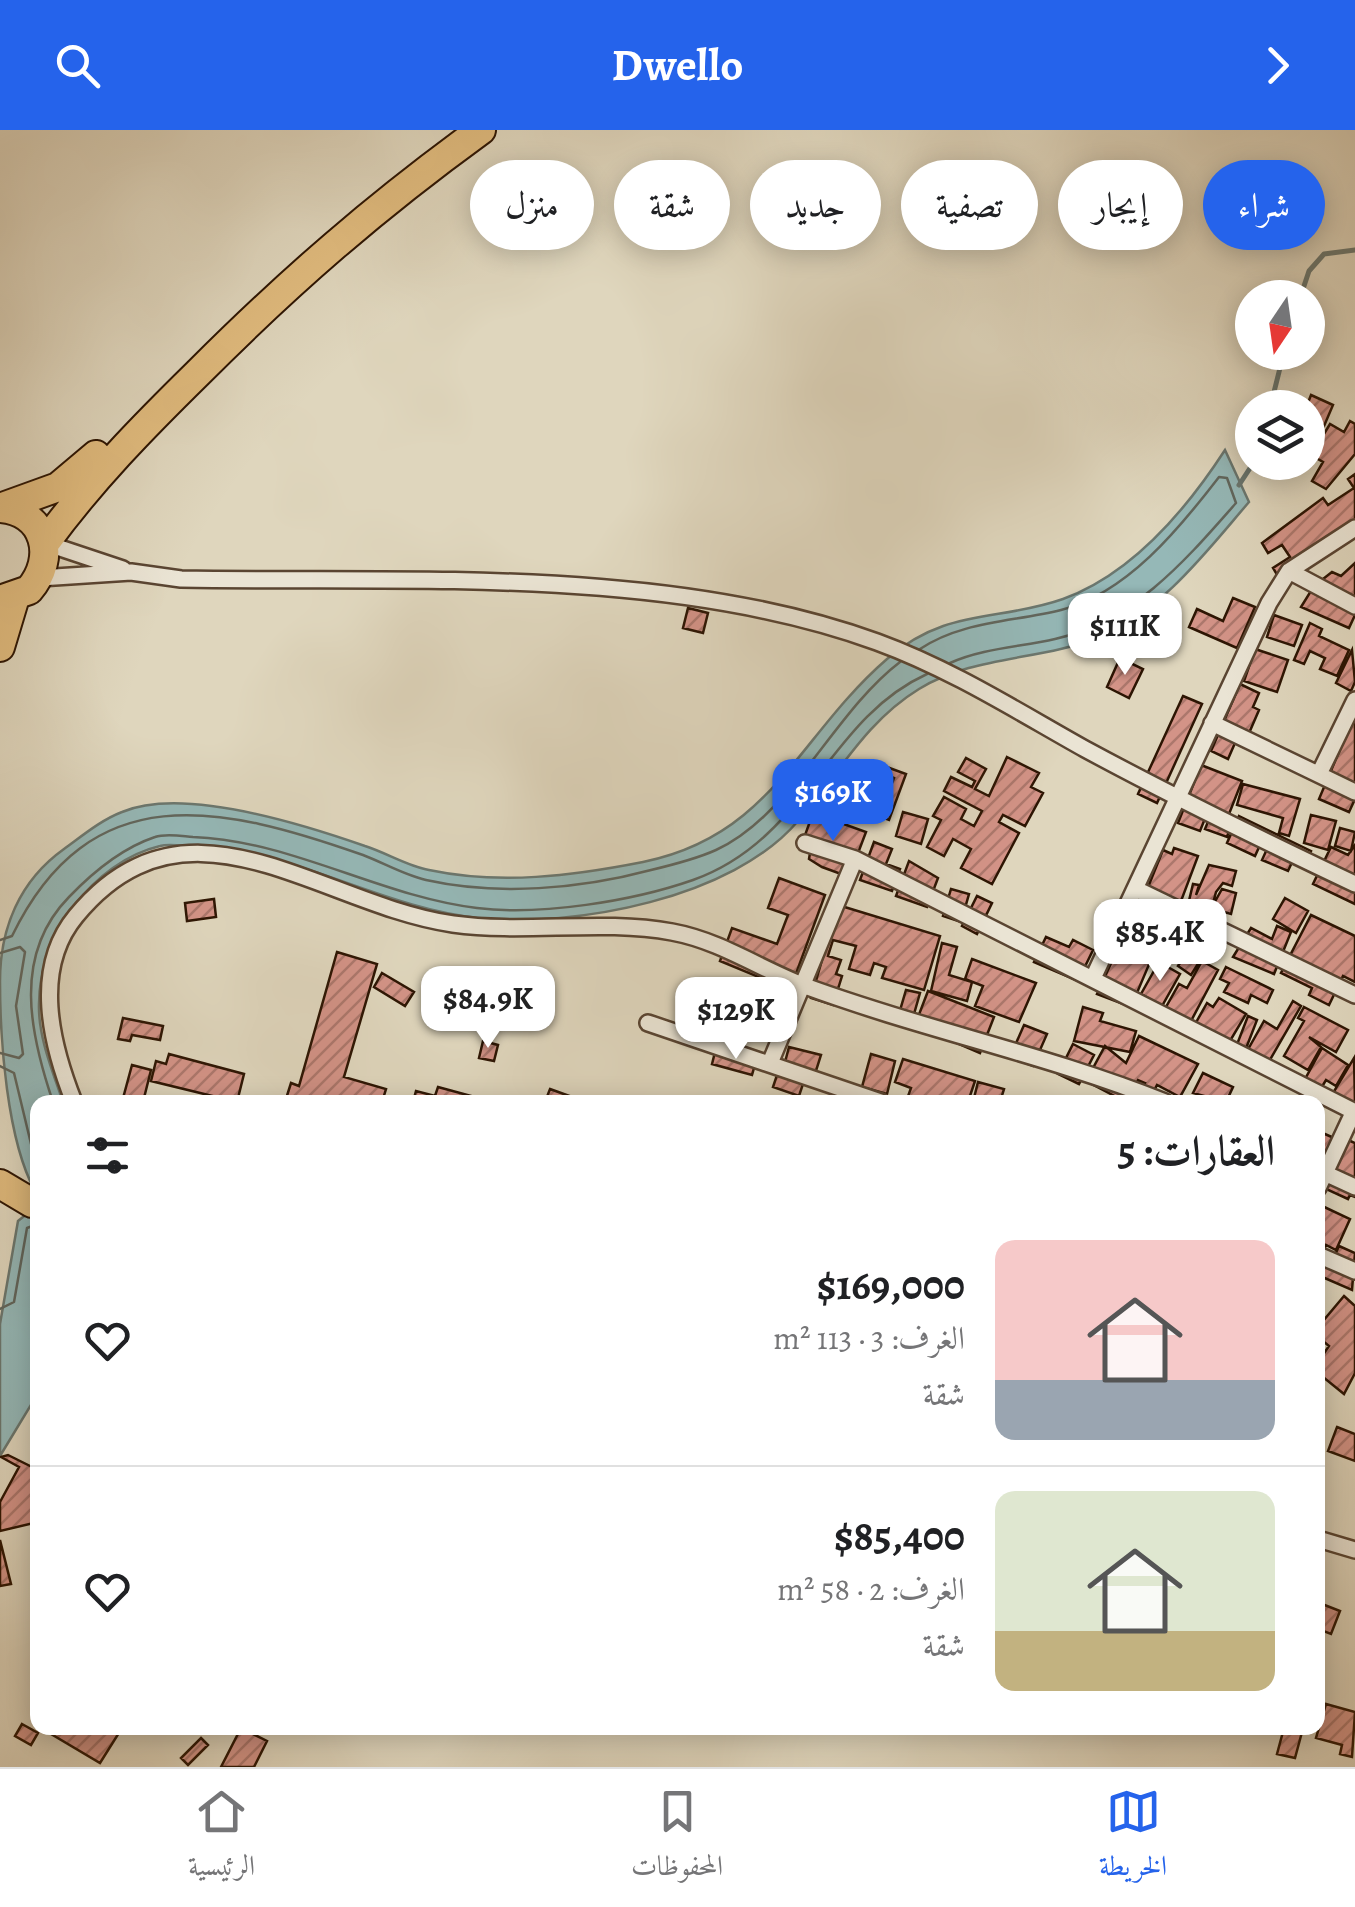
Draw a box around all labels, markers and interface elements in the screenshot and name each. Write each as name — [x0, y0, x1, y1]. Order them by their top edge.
text: Dwello — [612, 34, 743, 96]
icon: search — [50, 38, 105, 93]
icon: forward — [1250, 38, 1305, 93]
chip: منزل — [470, 160, 594, 250]
chip: شقة — [614, 160, 730, 250]
chip: جديد — [750, 160, 881, 250]
chip: تصفية — [901, 160, 1038, 250]
chip: إيجار — [1058, 160, 1183, 250]
chip: شراء — [1203, 160, 1325, 250]
north arrow — [1235, 280, 1325, 370]
map controls — [1235, 280, 1325, 480]
button: layers — [1235, 390, 1325, 480]
pin: $111K — [1055, 593, 1195, 678]
text: $111K — [1090, 603, 1160, 647]
pin: $169K — [763, 759, 903, 844]
text: $169K — [794, 769, 872, 813]
pin: $85.4K — [1079, 899, 1241, 984]
text: $85.4K — [1116, 909, 1204, 953]
pin: $84.9K — [407, 966, 569, 1051]
text: $84.9K — [443, 976, 533, 1020]
pin: $129K — [666, 977, 806, 1062]
text: $129K — [697, 987, 775, 1031]
text: العقارات: 5 — [1118, 1122, 1275, 1179]
icon: filters — [80, 1128, 135, 1183]
text: $169,000 — [817, 1256, 965, 1313]
icon: home — [1075, 1280, 1195, 1400]
icon: heart — [80, 1313, 135, 1368]
text: الغرف: 3 · 113 m² — [773, 1316, 965, 1360]
text: شقة — [923, 1372, 965, 1416]
text: $85,400 — [834, 1507, 965, 1564]
icon: home — [1075, 1531, 1195, 1651]
icon: heart — [80, 1564, 135, 1619]
text: الغرف: 2 · 58 m² — [777, 1567, 965, 1611]
text: شقة — [923, 1623, 965, 1667]
tab: الرئيسية — [188, 1784, 255, 1893]
tab: المحفوظات — [631, 1784, 723, 1893]
tab: الخريطة — [1099, 1784, 1167, 1893]

